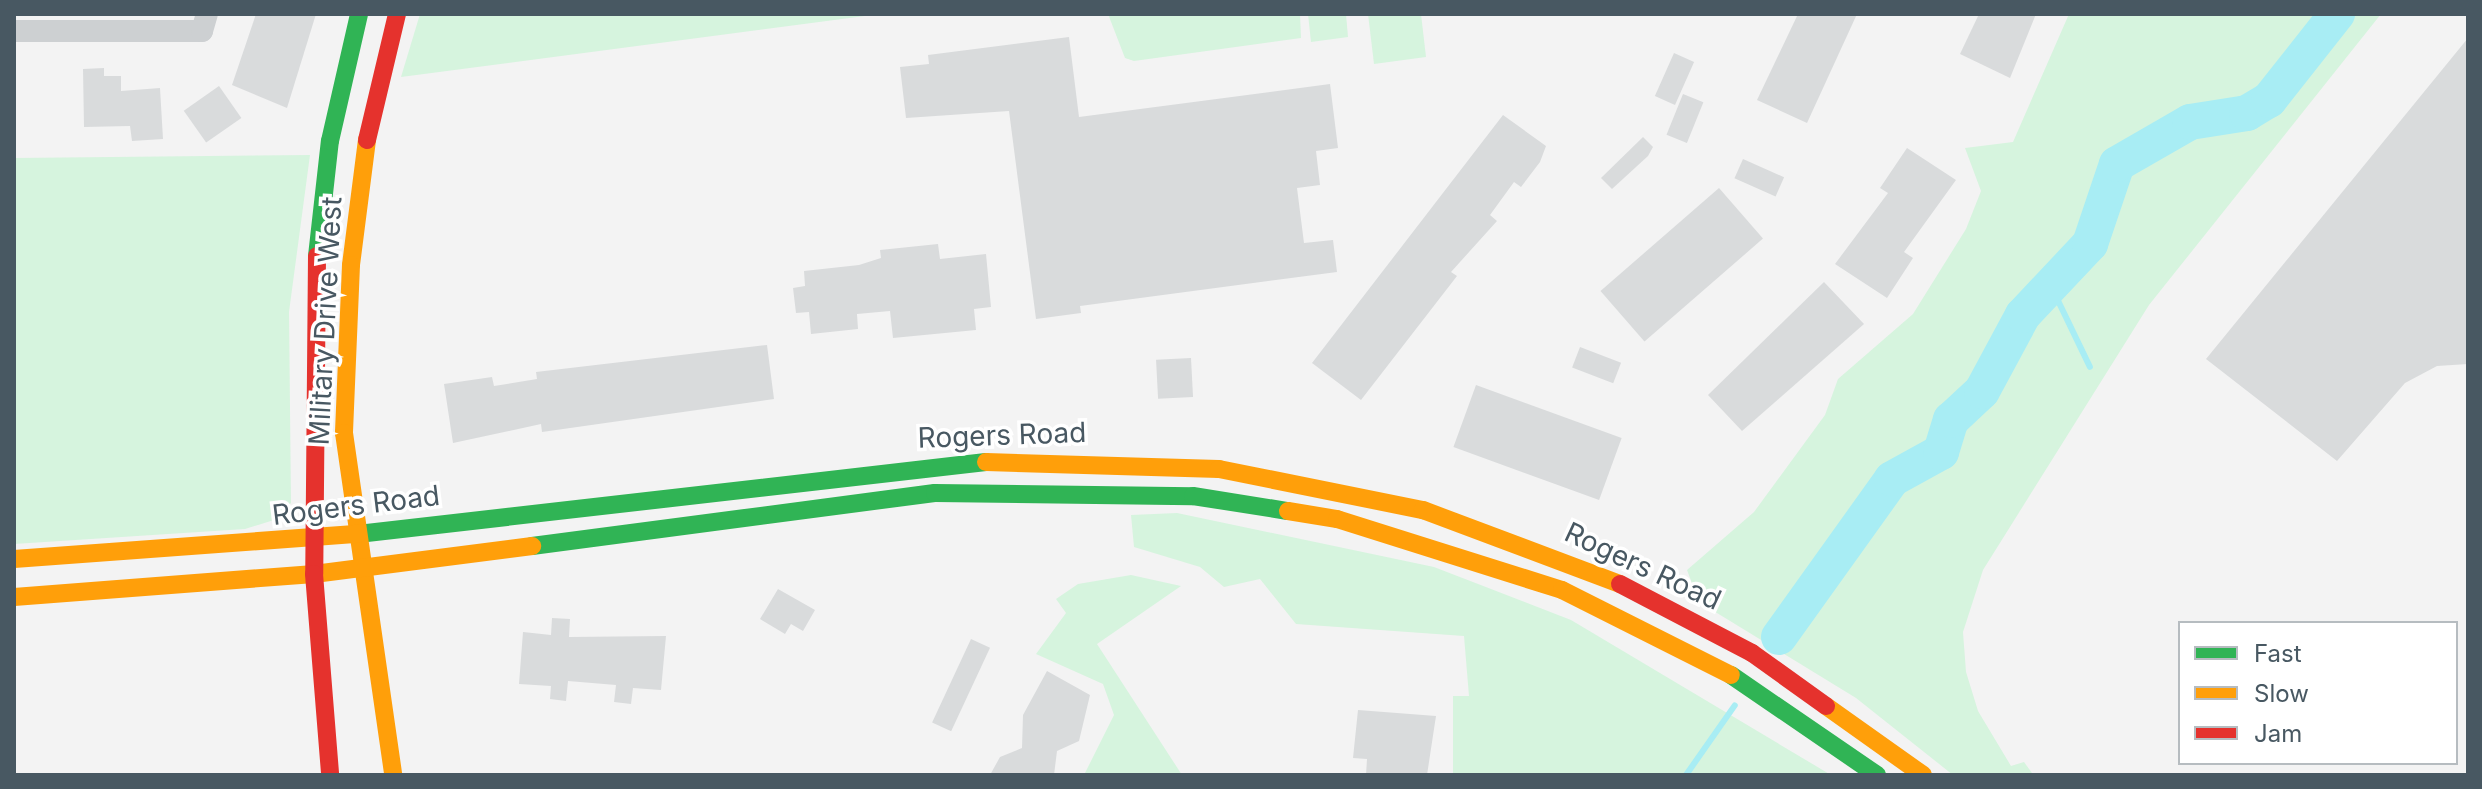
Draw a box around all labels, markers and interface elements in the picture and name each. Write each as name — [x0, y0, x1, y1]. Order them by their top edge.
street label: Military Drive West — [302, 196, 348, 446]
street label: Rogers Road — [917, 415, 1087, 455]
street label: Rogers Road — [270, 478, 442, 532]
street label: Rogers Road — [1559, 515, 1727, 617]
legend — [2178, 621, 2458, 765]
text: Fast — [2254, 639, 2302, 668]
text: Slow — [2254, 679, 2309, 708]
text: Jam — [2254, 719, 2302, 748]

